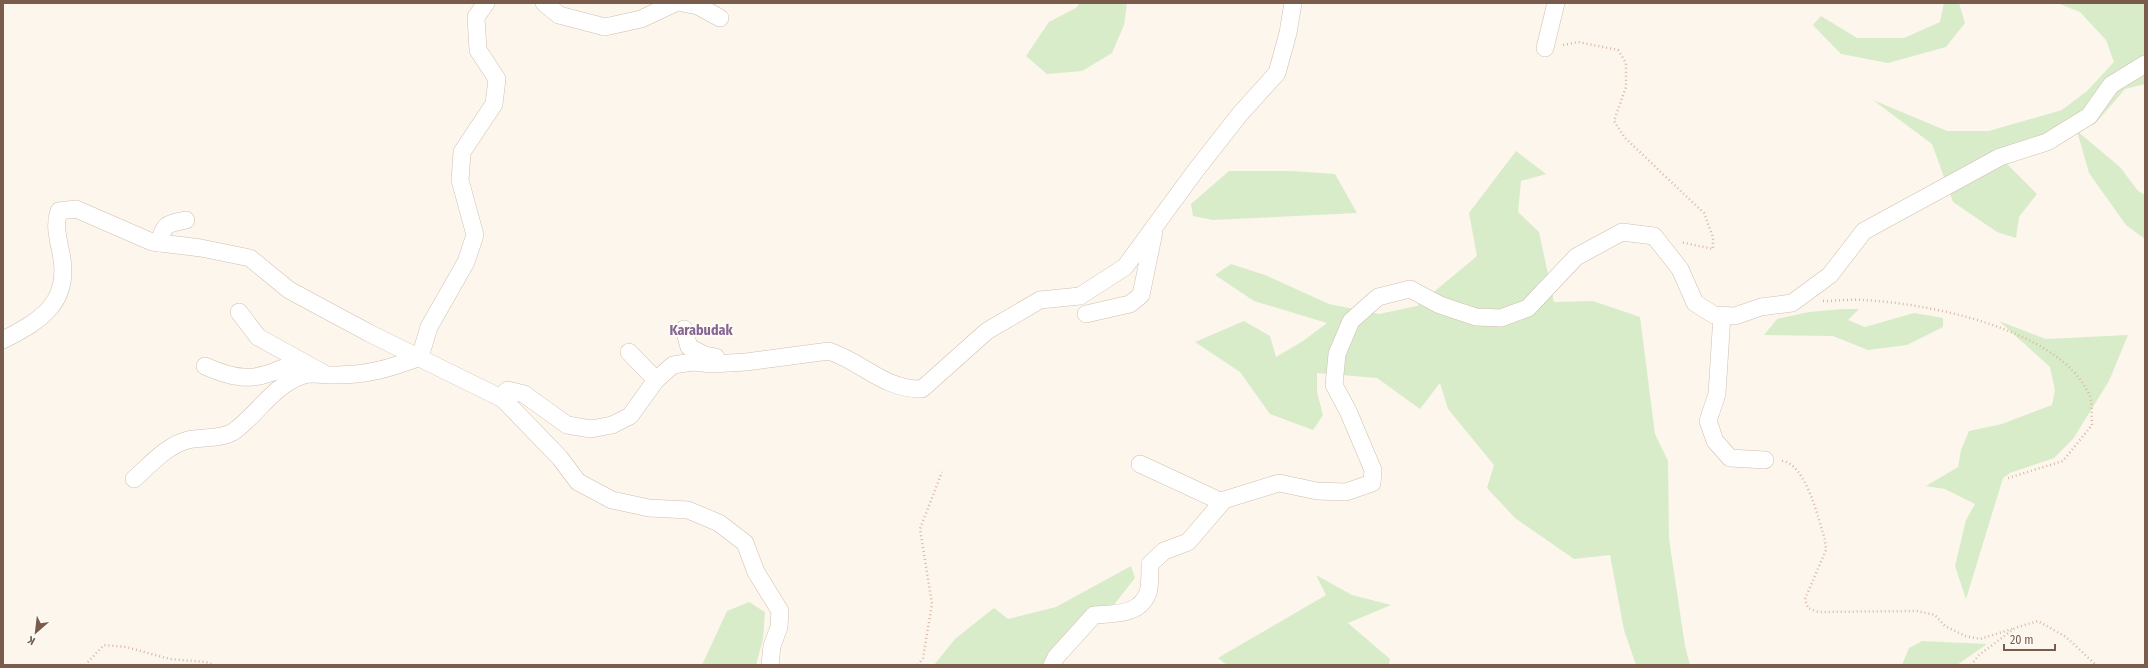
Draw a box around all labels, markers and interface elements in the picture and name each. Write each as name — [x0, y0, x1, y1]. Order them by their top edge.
district label: Karabudak — [669, 322, 733, 339]
north arrow — [16, 612, 56, 652]
scale bar — [2004, 626, 2055, 652]
text: K — [25, 633, 37, 648]
text: 20 m — [2010, 633, 2034, 647]

